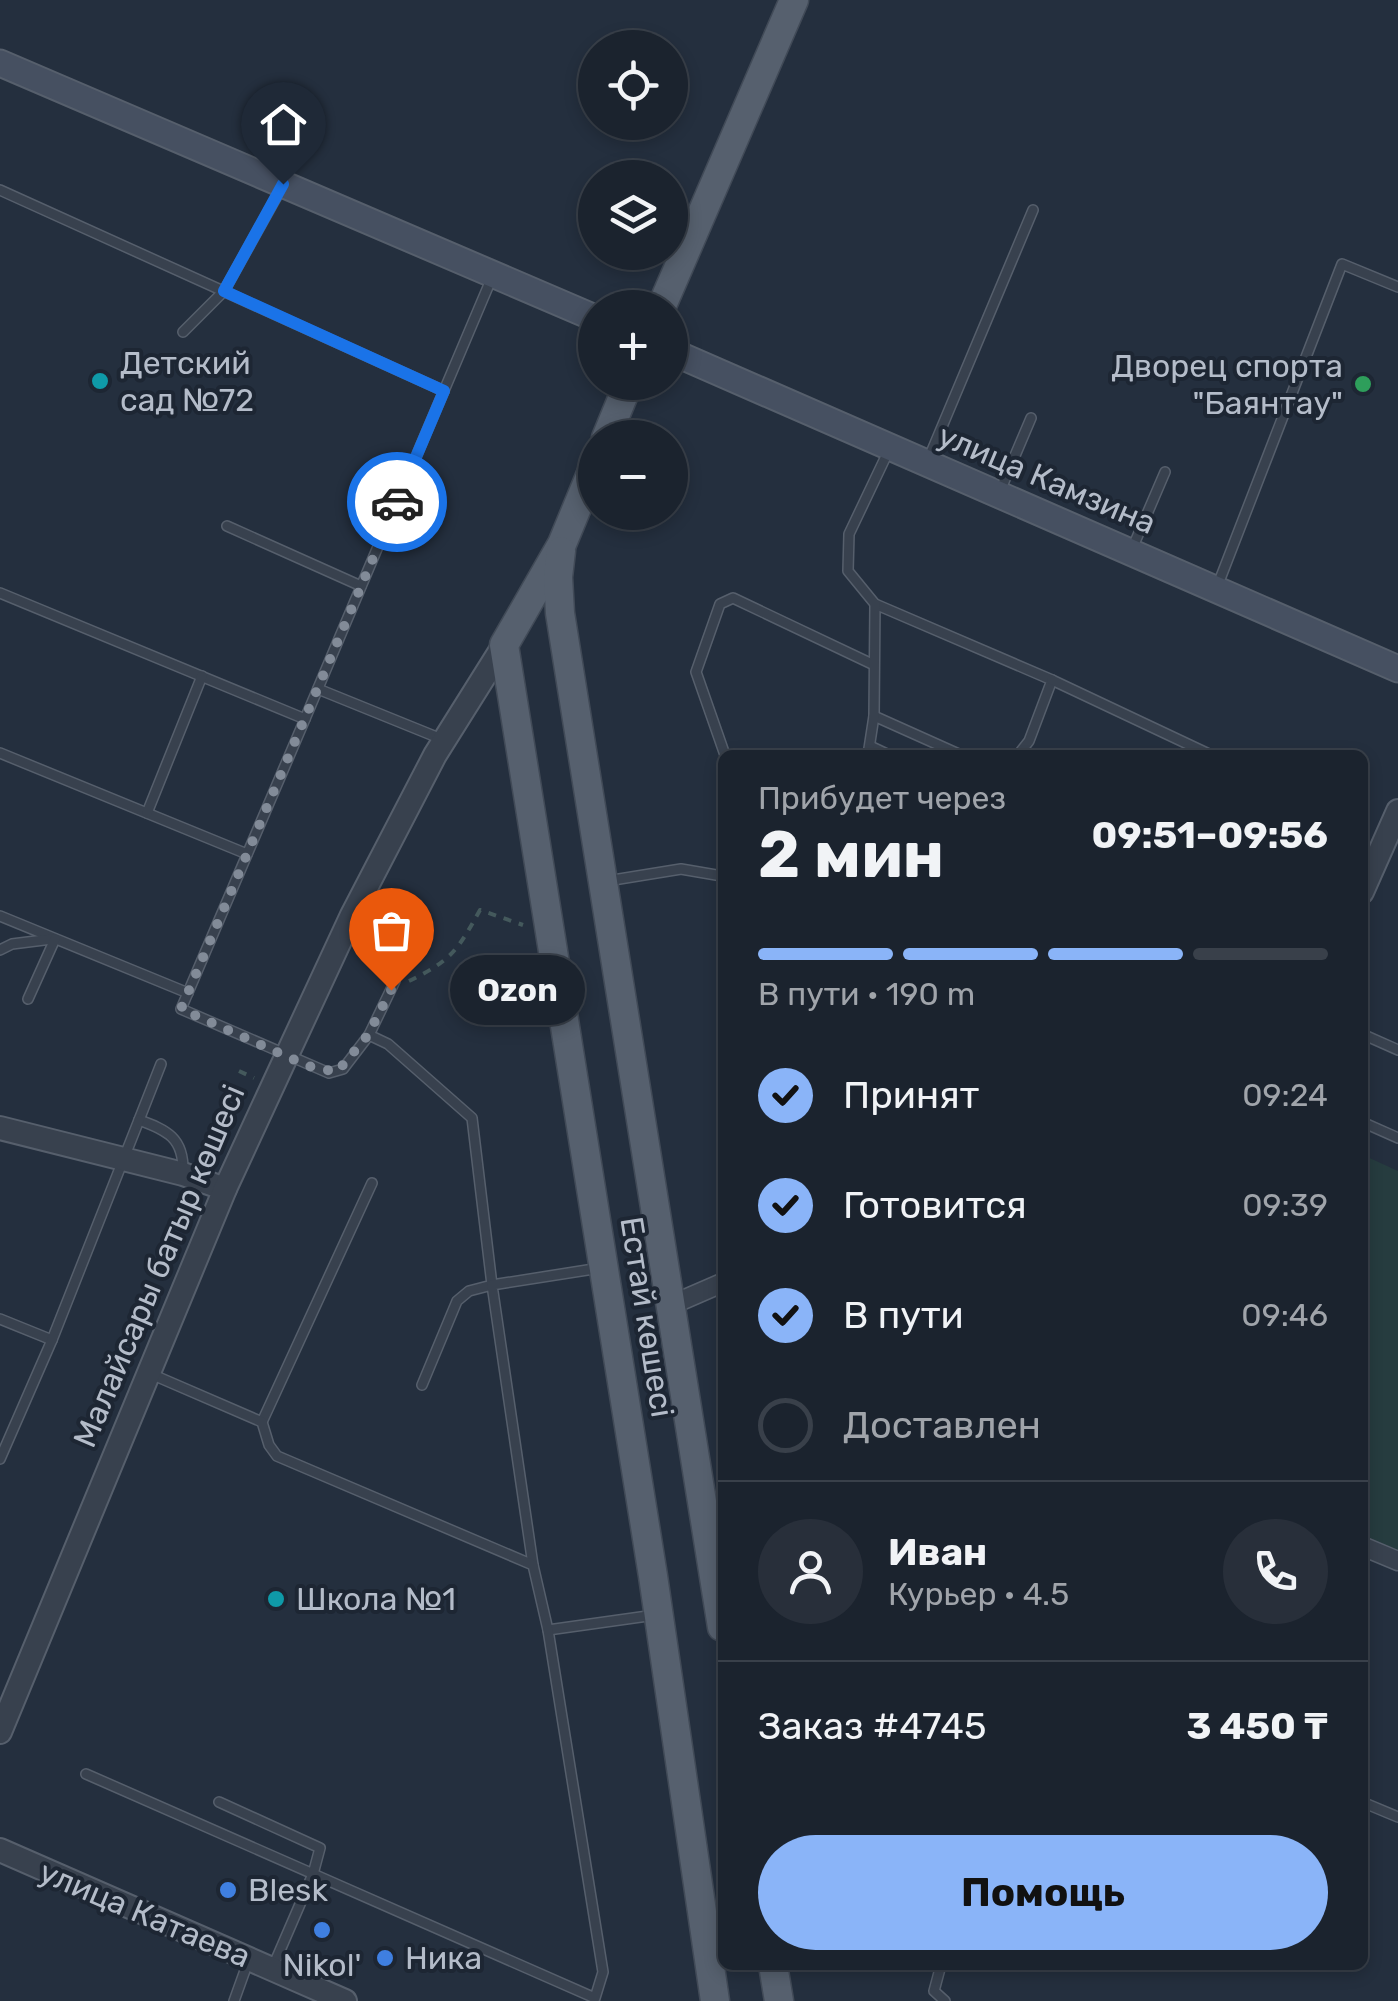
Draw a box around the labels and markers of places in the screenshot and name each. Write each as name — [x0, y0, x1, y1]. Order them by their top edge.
pin — [241, 82, 326, 185]
place label: Детский сад №72 — [120, 344, 254, 419]
place label: Дворец спорта "Баянтау" — [1111, 347, 1343, 422]
marker: Детский сад №72 — [89, 370, 111, 392]
marker: Дворец спорта "Баянтау" — [1352, 373, 1374, 395]
pin — [349, 888, 434, 991]
callout: Ozon — [451, 955, 586, 1025]
place label: Школа №1 — [296, 1580, 456, 1618]
marker: Школа №1 — [265, 1588, 287, 1610]
place label: Blesk — [248, 1871, 328, 1909]
marker: Blesk — [217, 1879, 239, 1901]
marker: Nikol' — [311, 1919, 333, 1941]
place label: Ника — [405, 1939, 482, 1977]
place label: Nikol' — [283, 1946, 361, 1984]
marker: Ника — [374, 1947, 396, 1969]

